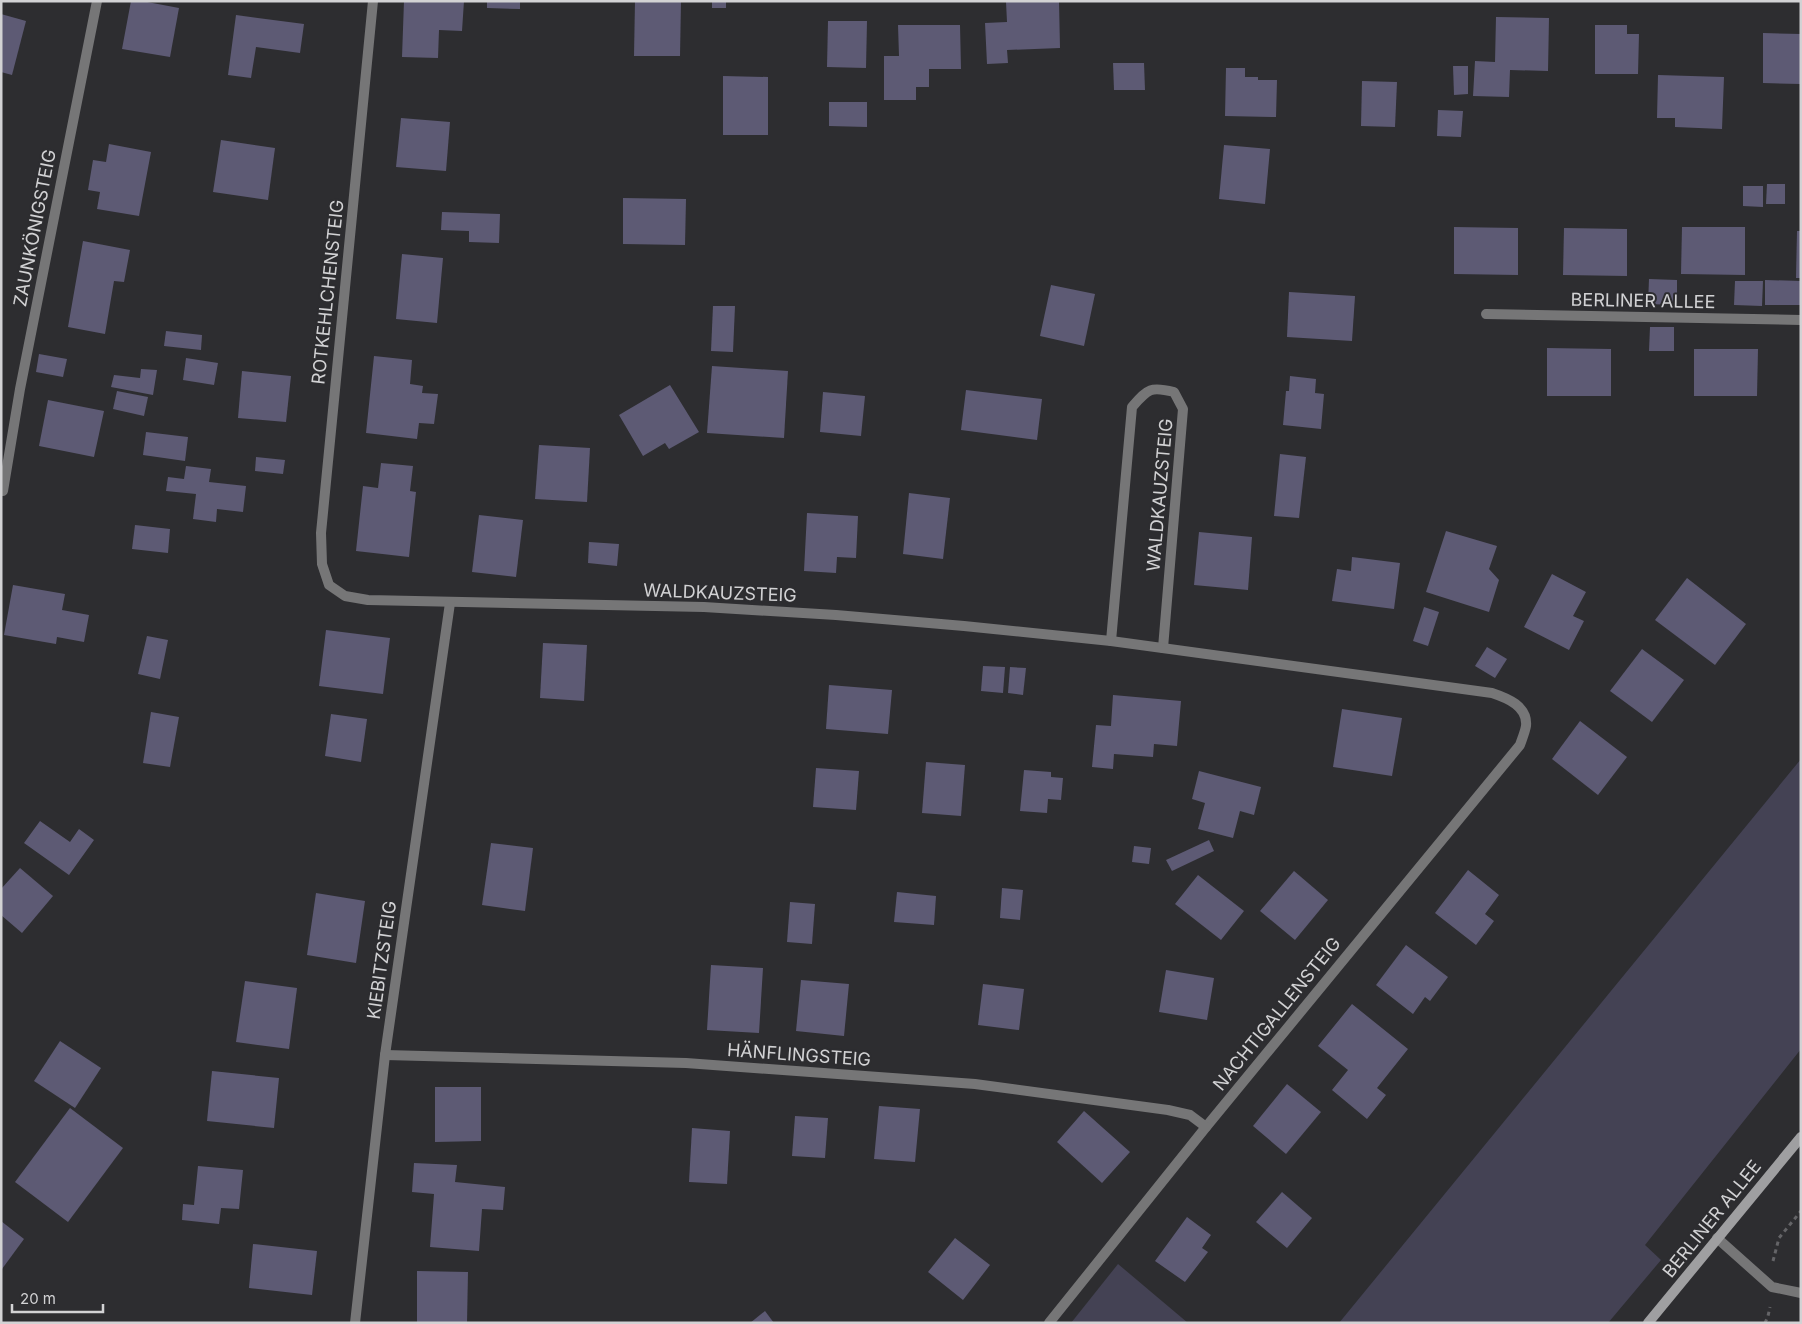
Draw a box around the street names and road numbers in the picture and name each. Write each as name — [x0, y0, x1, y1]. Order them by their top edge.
street label: ZAUNKÖNIGSTEIG — [8, 147, 60, 308]
street label: ROTKEHLCHENSTEIG — [307, 199, 348, 385]
street label: BERLINER ALLEE — [1571, 289, 1716, 312]
street label: WALDKAUZSTEIG — [1142, 418, 1177, 572]
street label: WALDKAUZSTEIG — [643, 579, 797, 606]
street label: KIEBITZSTEIG — [363, 899, 400, 1021]
street label: NACHTIGALLENSTEIG — [1208, 933, 1345, 1094]
street label: HÄNFLINGSTEIG — [726, 1038, 872, 1070]
street label: BERLINER ALLEE — [1658, 1156, 1765, 1281]

